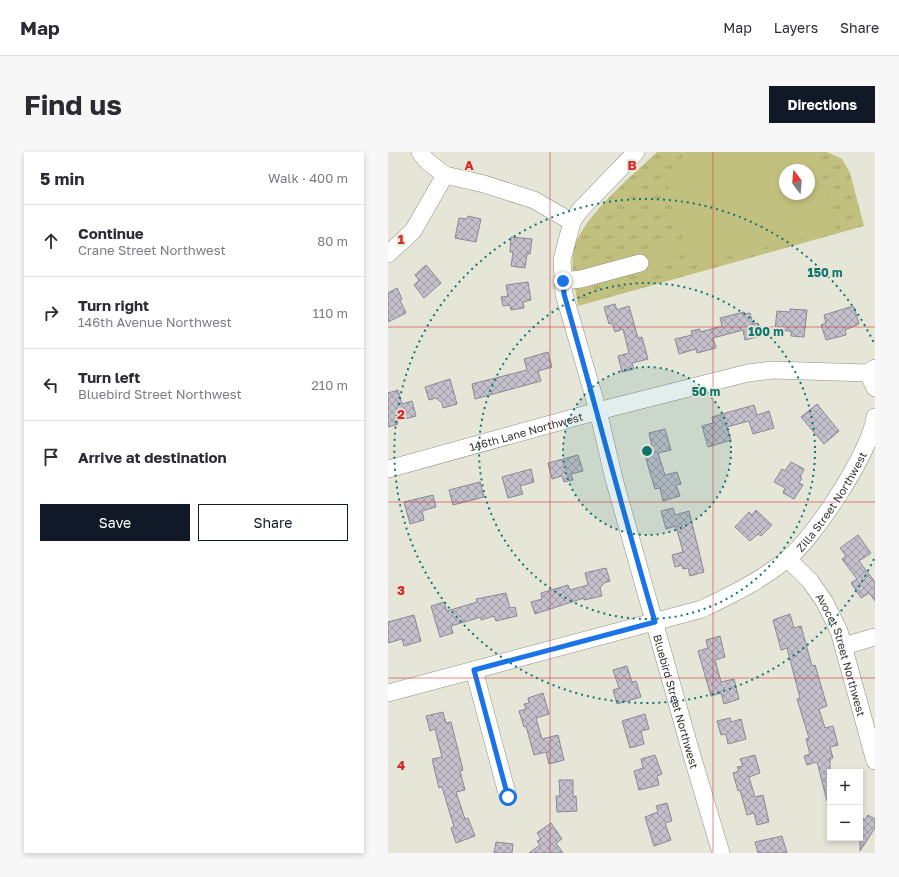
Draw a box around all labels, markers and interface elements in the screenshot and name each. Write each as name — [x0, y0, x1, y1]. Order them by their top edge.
text: Map — [20, 16, 60, 39]
text: Map — [723, 19, 752, 36]
text: Layers — [774, 19, 818, 36]
text: Share — [840, 19, 879, 36]
button: Directions — [769, 86, 875, 123]
text: Find us — [24, 88, 122, 121]
text: A — [464, 157, 474, 173]
text: B — [627, 157, 637, 173]
north arrow — [779, 164, 815, 200]
text: 5 min — [40, 168, 84, 189]
text: Walk · 400 m — [268, 170, 348, 186]
text: Continue — [78, 224, 144, 242]
icon: ahead — [40, 230, 62, 252]
text: 1 — [398, 231, 405, 247]
text: 80 m — [317, 233, 348, 249]
text: Crane Street Northwest — [78, 242, 226, 258]
text: 150 m — [808, 265, 842, 280]
route end — [554, 272, 572, 290]
text: Turn right — [78, 296, 149, 314]
icon: right — [40, 302, 62, 324]
text: 110 m — [313, 305, 348, 321]
text: 146th Avenue Northwest — [78, 314, 232, 330]
text: 100 m — [748, 324, 784, 339]
text: Turn left — [78, 368, 140, 386]
icon: left — [40, 374, 62, 396]
text: 210 m — [311, 377, 348, 393]
text: 50 m — [692, 384, 720, 399]
text: Bluebird Street Northwest — [78, 386, 242, 402]
text: 2 — [397, 406, 405, 422]
street label: 146th Lane Northwest — [468, 409, 584, 453]
centre of rings — [640, 444, 654, 458]
icon: arrive — [40, 446, 62, 468]
text: Arrive at destination — [78, 448, 227, 466]
street label: Zilla Street Northwest — [793, 449, 869, 554]
button: Save — [40, 504, 190, 541]
button: Share — [198, 504, 348, 541]
text: 3 — [397, 582, 405, 598]
street label: Avocet Street Northwest — [814, 590, 869, 718]
street label: Bluebird Street Northwest — [652, 633, 702, 770]
text: 4 — [397, 757, 405, 773]
map controls — [827, 769, 863, 841]
button: + — [827, 769, 863, 805]
route start — [499, 788, 517, 806]
button: − — [827, 805, 863, 841]

